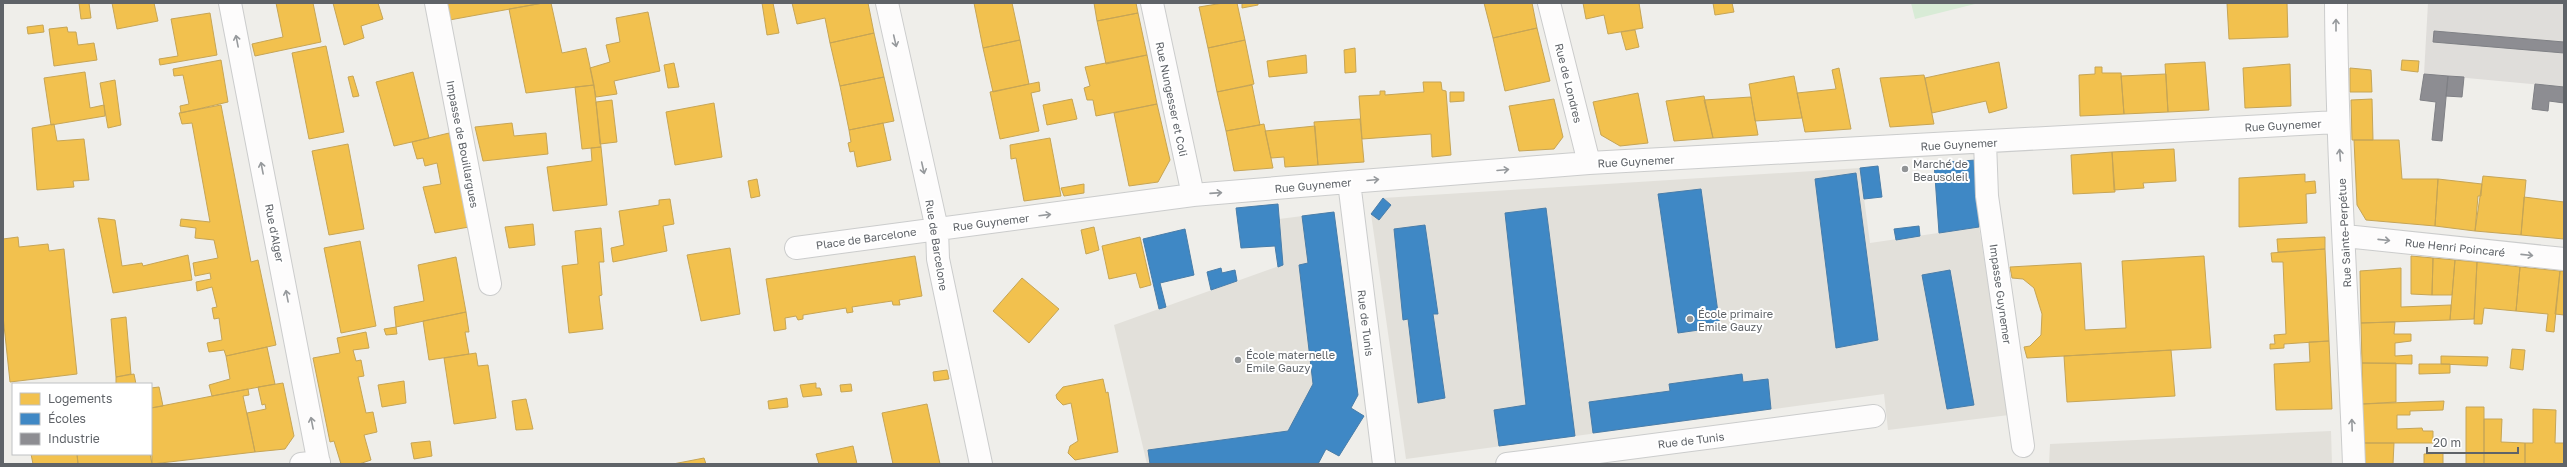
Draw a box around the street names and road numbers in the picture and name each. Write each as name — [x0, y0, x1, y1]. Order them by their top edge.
street label: Rue Nungesser et Coli — [1153, 40, 1191, 158]
street label: Rue de Londres — [1553, 42, 1585, 124]
street label: Impasse de Bouillargues — [444, 79, 482, 209]
street label: Rue Guynemer — [2244, 116, 2323, 134]
street label: Rue Guynemer — [1920, 135, 1999, 153]
street label: Rue Guynemer — [1597, 152, 1676, 170]
street label: Rue Guynemer — [1274, 175, 1353, 195]
street label: Rue Sainte-Perpétue — [2335, 178, 2353, 288]
street label: Rue de Barcelone — [923, 198, 951, 292]
street label: Rue d'Alger — [263, 203, 287, 264]
street label: Rue Guynemer — [952, 211, 1031, 233]
street label: Place de Barcelone — [815, 225, 917, 251]
street label: Rue Henri Poincaré — [2404, 235, 2506, 259]
street label: Impasse Guynemer — [1988, 243, 2015, 346]
street label: Rue de Tunis — [1355, 289, 1377, 357]
street label: Rue de Tunis — [1657, 429, 1725, 451]

